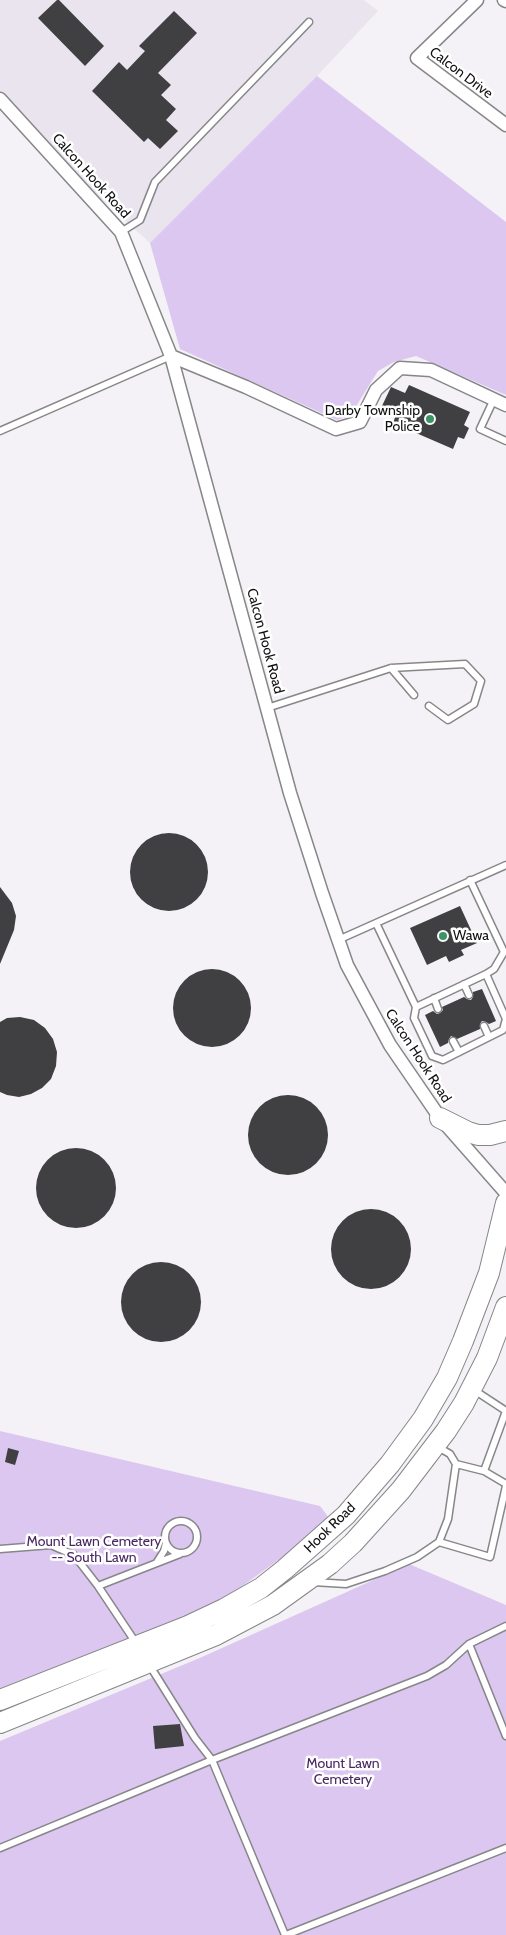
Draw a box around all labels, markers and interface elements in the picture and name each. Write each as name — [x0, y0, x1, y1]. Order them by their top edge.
street label: Calcon Drive — [426, 44, 496, 102]
street label: Calcon Hook Road — [48, 130, 134, 222]
place label: Darby Township Police — [325, 403, 420, 436]
marker: Darby Township Police — [424, 413, 436, 425]
street label: Calcon Hook Road — [243, 586, 287, 696]
place label: Wawa — [453, 928, 489, 944]
marker: Wawa — [437, 930, 449, 942]
street label: Calcon Hook Road — [381, 1006, 455, 1106]
street label: Hook Road — [301, 1499, 359, 1557]
park label: Mount Lawn Cemetery -- South Lawn — [27, 1534, 161, 1566]
park label: Mount Lawn Cemetery — [306, 1756, 380, 1788]

